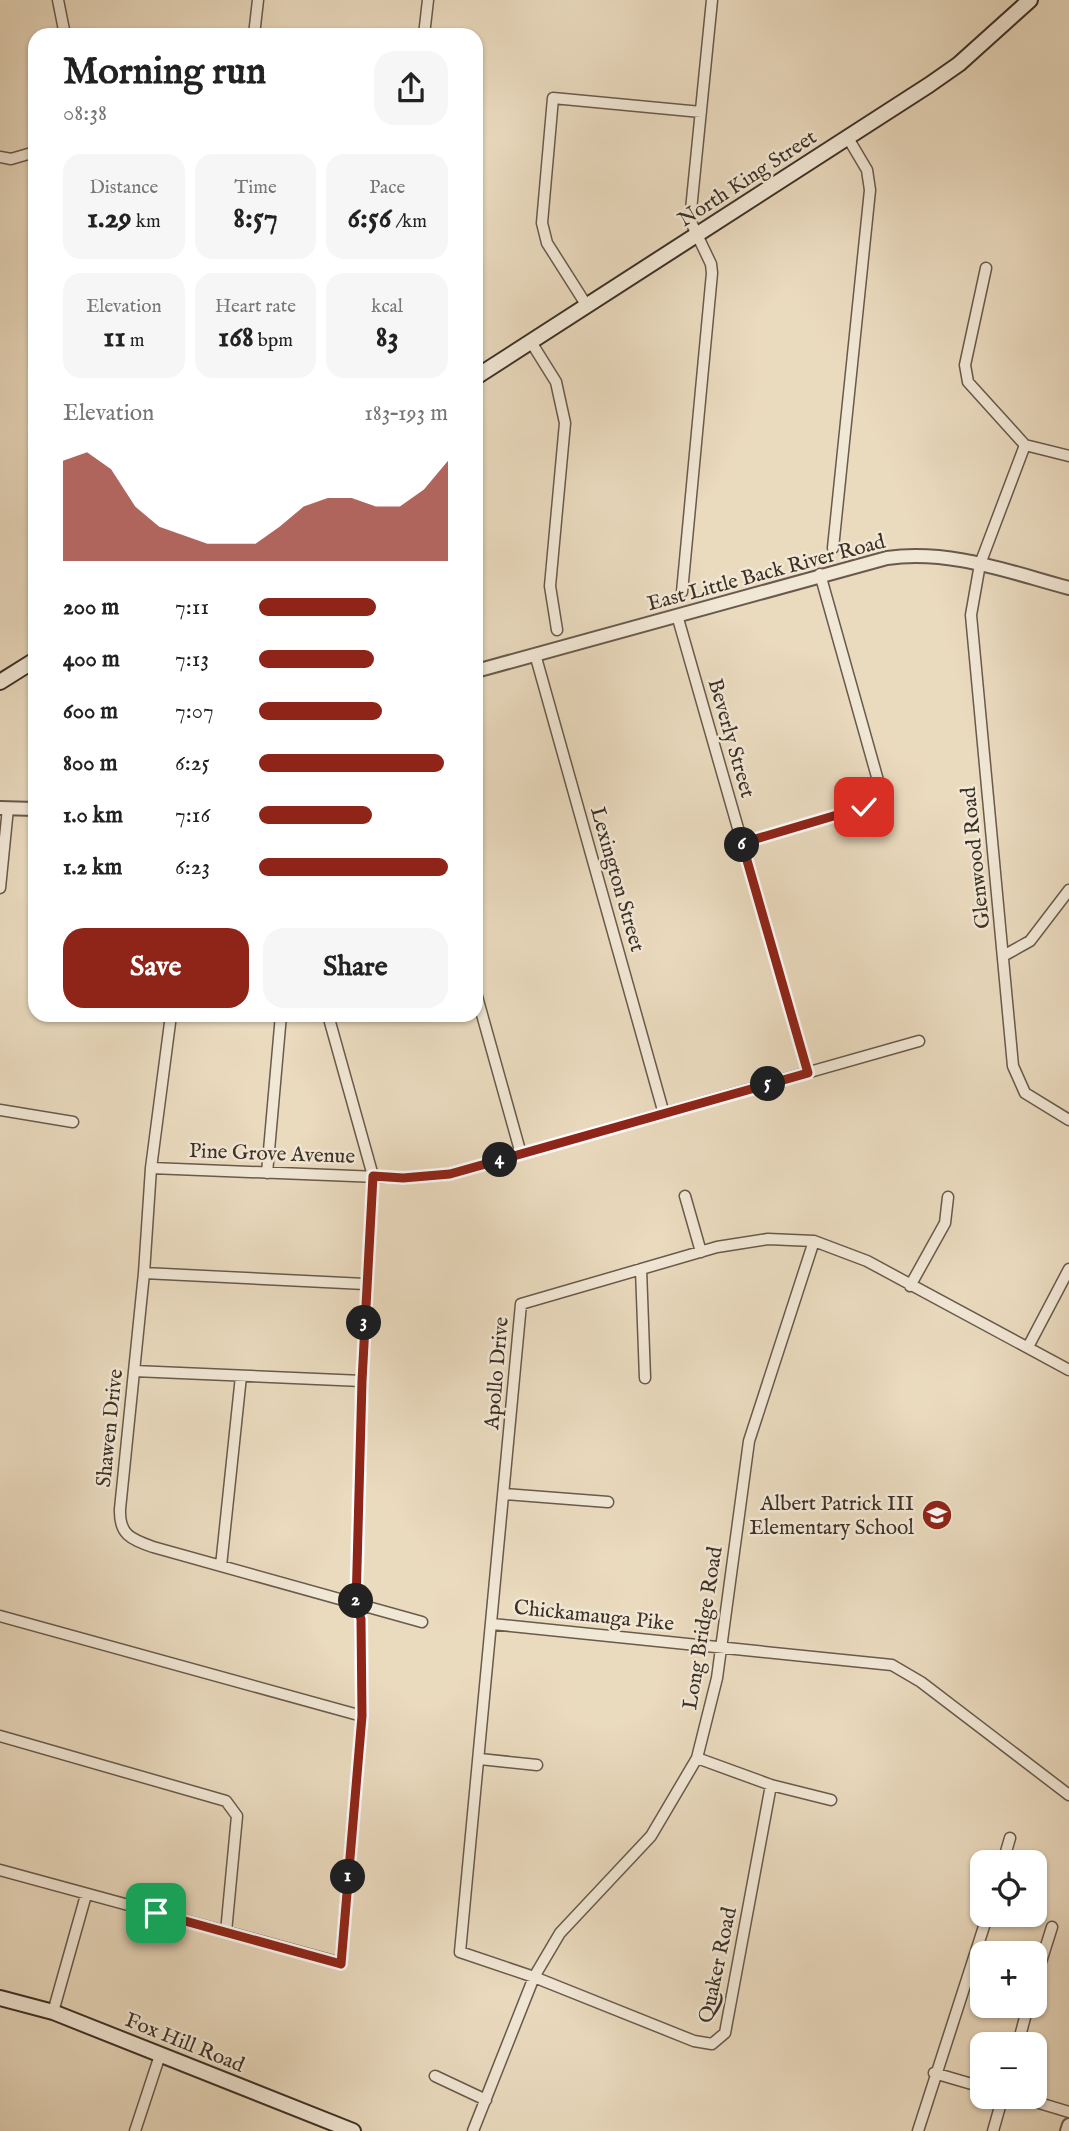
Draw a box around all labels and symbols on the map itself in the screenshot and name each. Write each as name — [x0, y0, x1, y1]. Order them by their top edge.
street label: North King Street — [674, 124, 822, 234]
street label: East Little Back River Road — [644, 528, 889, 618]
street label: Beverly Street — [701, 676, 760, 801]
pin — [834, 777, 894, 837]
street label: Glenwood Road — [956, 785, 997, 930]
street label: Lexington Street — [583, 804, 650, 955]
pin: 6 — [724, 828, 760, 862]
pin: 5 — [750, 1066, 786, 1102]
street label: Pine Grove Avenue — [188, 1138, 356, 1171]
pin: 4 — [482, 1142, 518, 1178]
pin: 3 — [346, 1306, 382, 1340]
street label: Apollo Drive — [479, 1315, 516, 1432]
street label: Shawen Drive — [91, 1367, 130, 1489]
place label: Albert Patrick III Elementary School — [749, 1491, 914, 1542]
school or university icon: Albert Patrick III Elementary School — [920, 1498, 954, 1532]
street label: Long Bridge Road — [677, 1544, 730, 1712]
pin: 2 — [338, 1584, 374, 1618]
street label: Chickamauga Pike — [512, 1595, 676, 1638]
pin: 1 — [330, 1860, 366, 1895]
pin — [126, 1883, 186, 1943]
street label: Quaker Road — [693, 1904, 744, 2026]
street label: Fox Hill Road — [121, 2007, 249, 2080]

